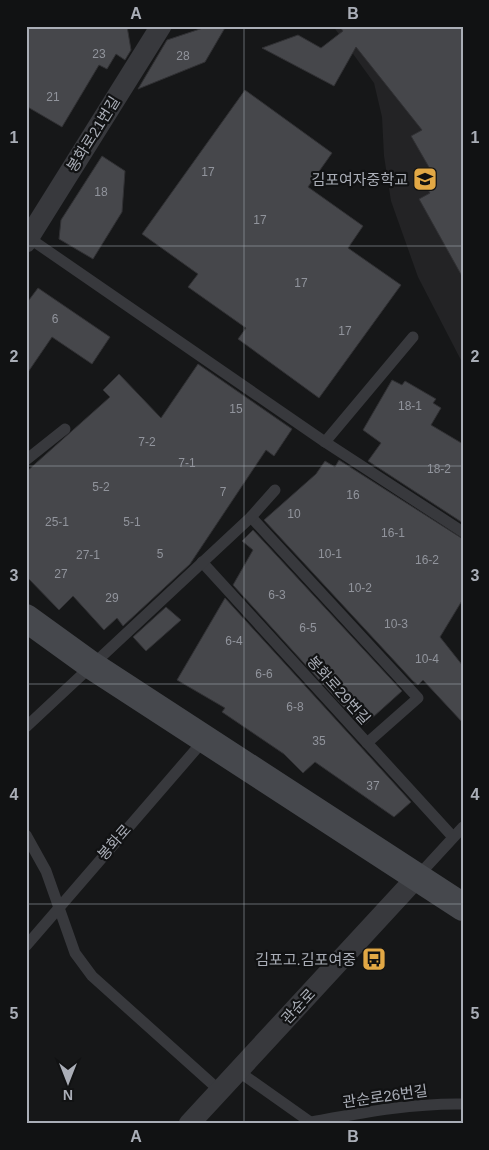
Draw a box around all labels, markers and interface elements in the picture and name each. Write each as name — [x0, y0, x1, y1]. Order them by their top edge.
text: A — [130, 5, 142, 22]
text: B — [347, 5, 359, 22]
house number: 23 — [92, 47, 106, 61]
house number: 28 — [176, 49, 190, 63]
house number: 21 — [46, 90, 60, 104]
street label: 봉화로21번길 — [63, 93, 123, 175]
text: 1 — [10, 129, 19, 146]
text: 1 — [471, 129, 480, 146]
house number: 17 — [201, 165, 215, 179]
school or university icon: 김포여자중학교 — [412, 166, 438, 192]
place label: 김포여자중학교 — [311, 171, 408, 188]
house number: 18 — [94, 185, 108, 199]
house number: 17 — [253, 213, 267, 227]
house number: 17 — [294, 276, 308, 290]
house number: 6 — [52, 312, 59, 326]
house number: 17 — [338, 324, 352, 338]
text: 2 — [10, 348, 19, 365]
text: 2 — [471, 348, 480, 365]
house number: 18-1 — [398, 399, 422, 413]
house number: 15 — [229, 402, 243, 416]
house number: 7-2 — [138, 435, 156, 449]
house number: 7-1 — [178, 456, 196, 470]
house number: 18-2 — [427, 462, 451, 476]
house number: 5-2 — [92, 480, 110, 494]
house number: 7 — [220, 485, 227, 499]
house number: 16 — [346, 488, 360, 502]
house number: 10 — [287, 507, 301, 521]
house number: 25-1 — [45, 515, 69, 529]
house number: 5-1 — [123, 515, 141, 529]
house number: 16-1 — [381, 526, 405, 540]
house number: 5 — [157, 547, 164, 561]
house number: 10-1 — [318, 547, 342, 561]
house number: 27-1 — [76, 548, 100, 562]
house number: 16-2 — [415, 553, 439, 567]
text: 3 — [10, 567, 19, 584]
house number: 27 — [54, 567, 68, 581]
text: 3 — [471, 567, 480, 584]
house number: 10-2 — [348, 581, 372, 595]
house number: 6-3 — [268, 588, 286, 602]
house number: 29 — [105, 591, 119, 605]
house number: 10-3 — [384, 617, 408, 631]
house number: 6-5 — [299, 621, 317, 635]
house number: 6-4 — [225, 634, 243, 648]
street label: 봉화로29번길 — [304, 652, 374, 728]
house number: 10-4 — [415, 652, 439, 666]
house number: 6-6 — [255, 667, 273, 681]
house number: 6-8 — [286, 700, 304, 714]
house number: 35 — [312, 734, 326, 748]
house number: 37 — [366, 779, 380, 793]
text: 4 — [10, 786, 19, 803]
text: 4 — [471, 786, 480, 803]
street label: 봉화로 — [94, 821, 134, 863]
bus stop icon: 김포고.김포여중 — [361, 946, 387, 972]
place label: 김포고.김포여중 — [255, 951, 356, 968]
street label: 관순로 — [278, 985, 318, 1027]
text: 5 — [10, 1005, 19, 1022]
text: 5 — [471, 1005, 480, 1022]
north arrow — [42, 1058, 92, 1108]
street label: 관순로26번길 — [341, 1082, 429, 1110]
text: N — [63, 1087, 73, 1103]
text: A — [130, 1128, 142, 1145]
text: B — [347, 1128, 359, 1145]

